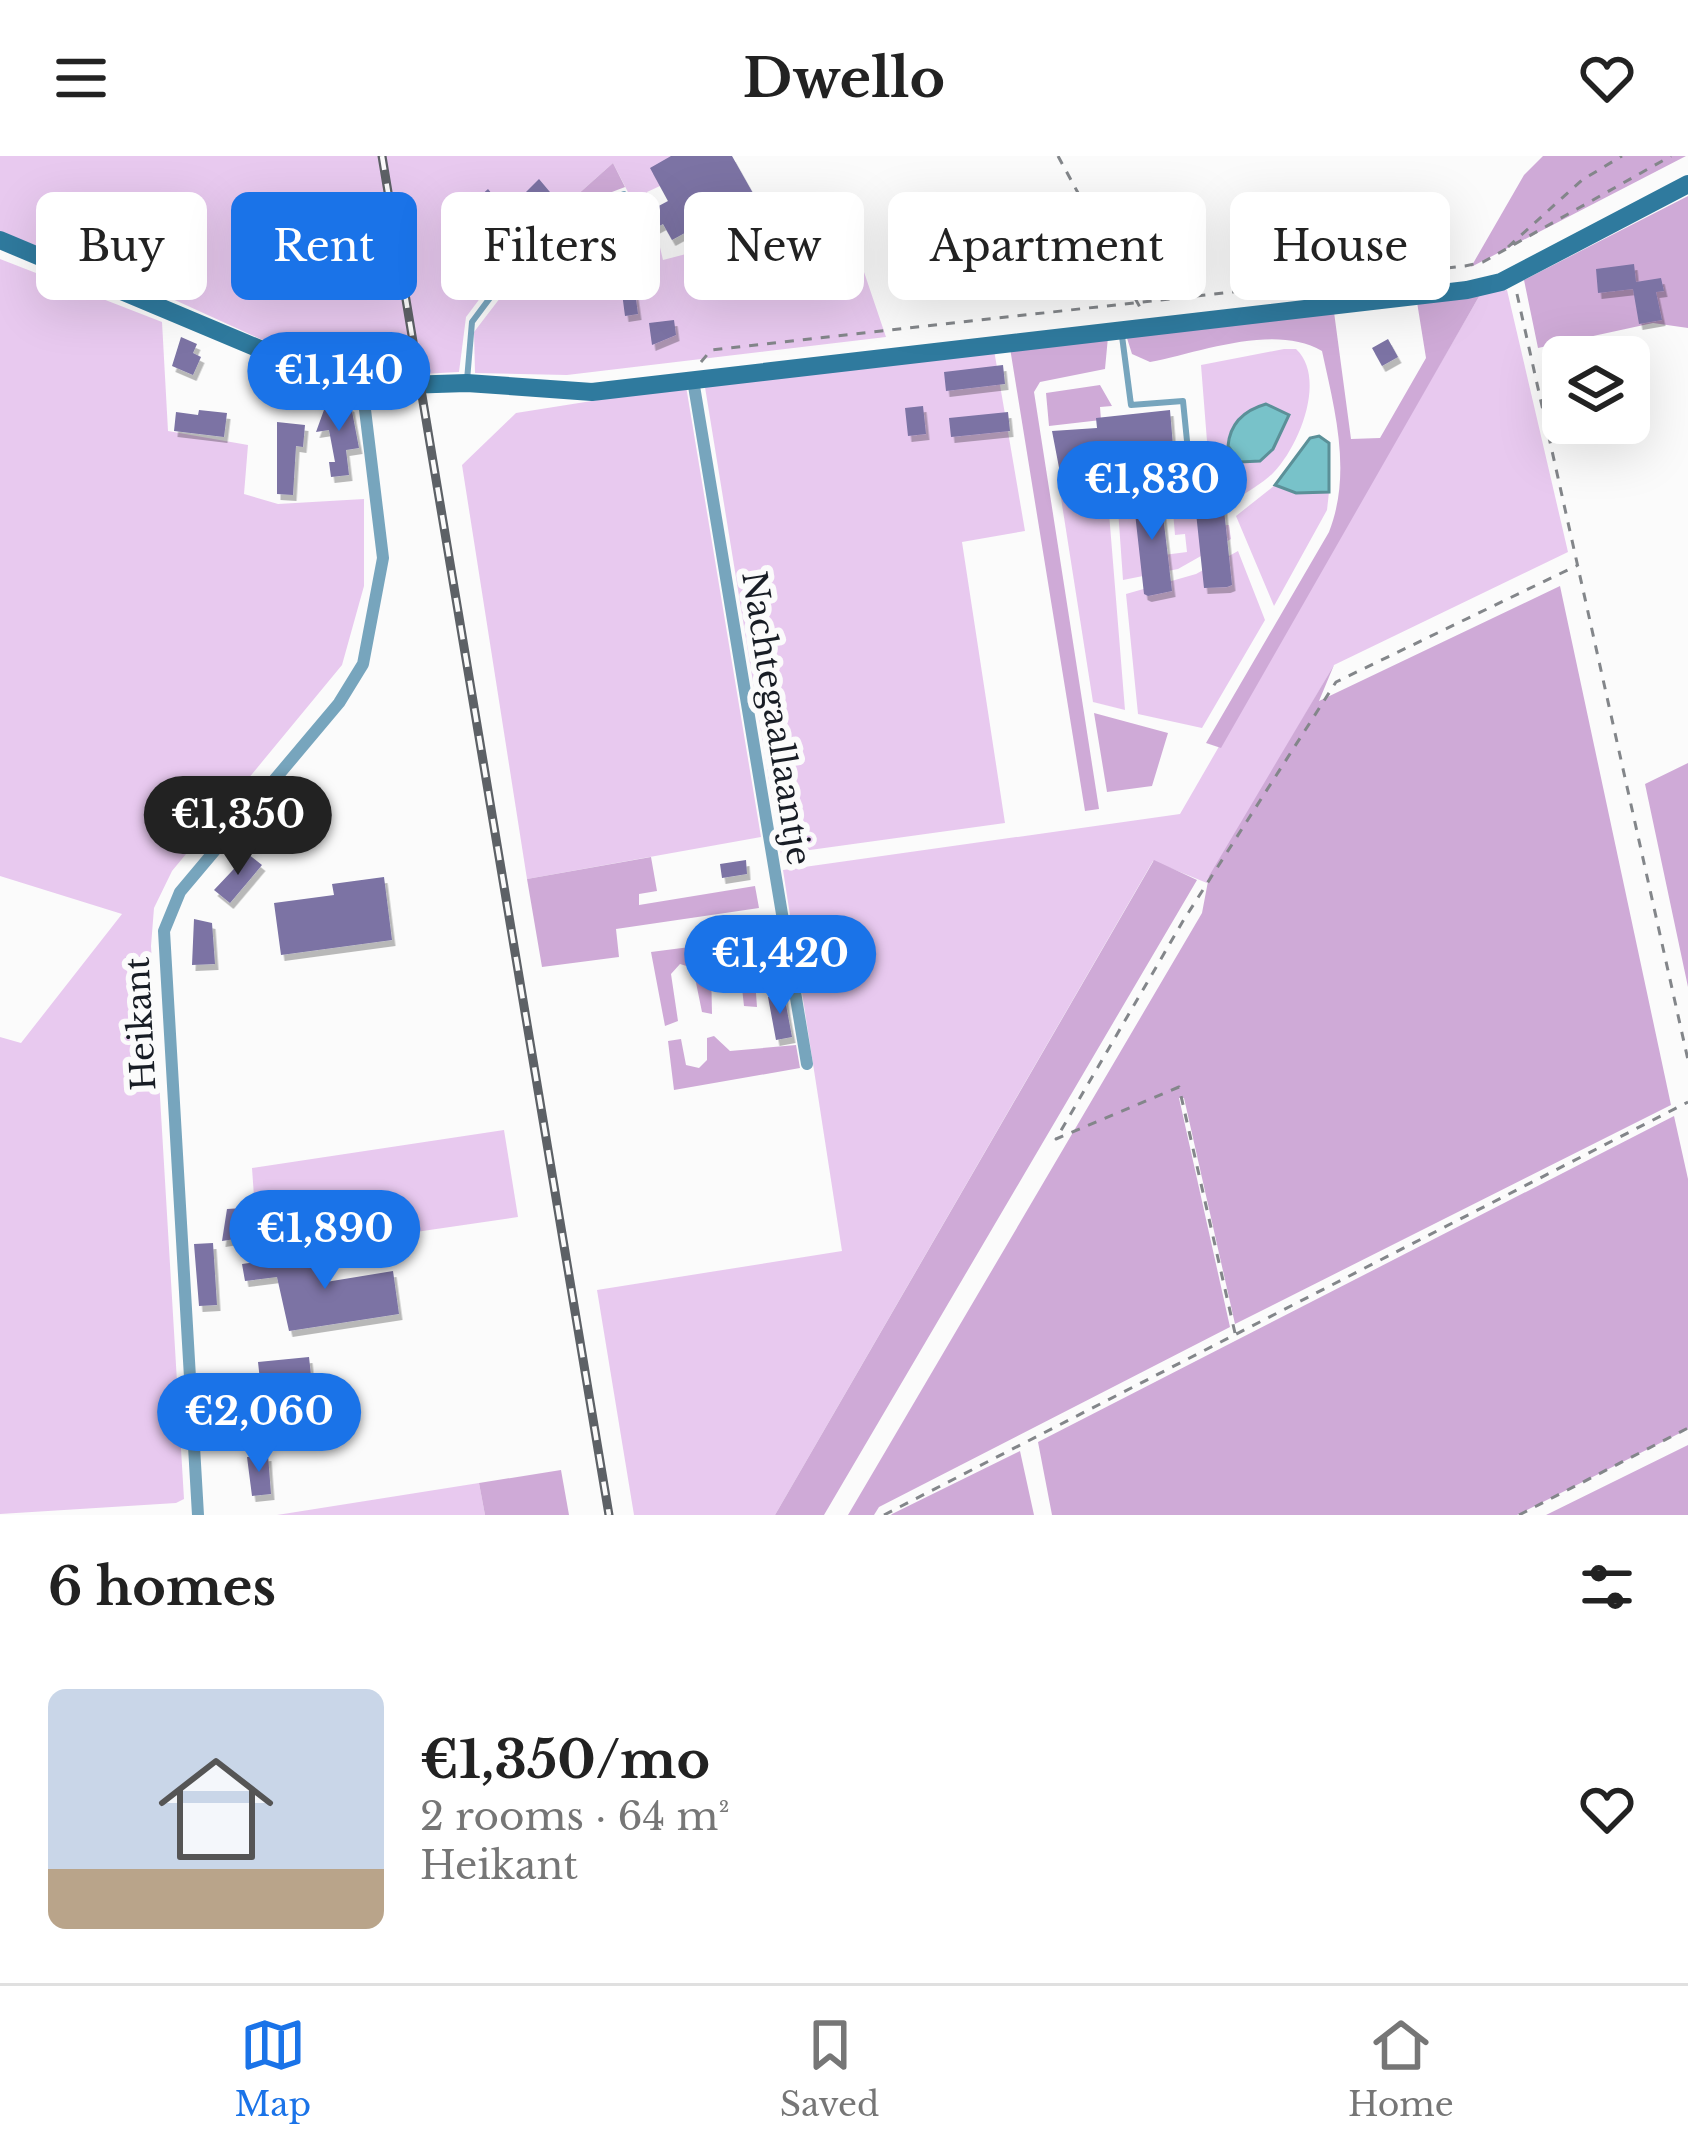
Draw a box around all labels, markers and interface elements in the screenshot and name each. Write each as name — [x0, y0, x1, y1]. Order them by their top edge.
icon: menu — [48, 45, 114, 111]
text: Dwello — [743, 45, 945, 112]
icon: heart — [1574, 45, 1640, 111]
chip: Buy — [36, 192, 207, 300]
chip: Rent — [231, 192, 417, 300]
chip: Filters — [441, 192, 660, 300]
chip: New — [684, 192, 864, 300]
chip: Apartment — [888, 192, 1206, 300]
chip: House — [1230, 192, 1450, 300]
pin: €1,140 — [241, 332, 437, 434]
map controls — [1542, 336, 1650, 444]
button: layers — [1542, 336, 1650, 444]
text: €1,140 — [274, 346, 404, 395]
pin: €1,830 — [1054, 441, 1250, 543]
text: €1,830 — [1084, 455, 1220, 504]
street label: Nachtegaallaantje — [733, 568, 820, 868]
pin: €1,350 — [140, 776, 336, 878]
text: €1,350 — [171, 790, 305, 839]
pin: €1,420 — [682, 915, 878, 1017]
text: €1,420 — [711, 929, 849, 978]
street label: Heikant — [117, 956, 164, 1092]
pin: €1,890 — [227, 1190, 423, 1292]
text: €1,890 — [256, 1204, 394, 1253]
pin: €2,060 — [161, 1373, 357, 1475]
text: €2,060 — [184, 1387, 334, 1436]
icon: filters — [1574, 1554, 1640, 1620]
text: 6 homes — [48, 1556, 276, 1619]
text: €1,350/mo — [420, 1729, 710, 1792]
icon: home — [144, 1737, 288, 1881]
icon: heart — [1574, 1776, 1640, 1842]
text: 2 rooms · 64 m² — [420, 1792, 730, 1841]
text: Heikant — [420, 1841, 578, 1890]
tab: Map — [234, 2012, 311, 2125]
tab: Saved — [780, 2012, 879, 2125]
tab: Home — [1348, 2012, 1454, 2125]

